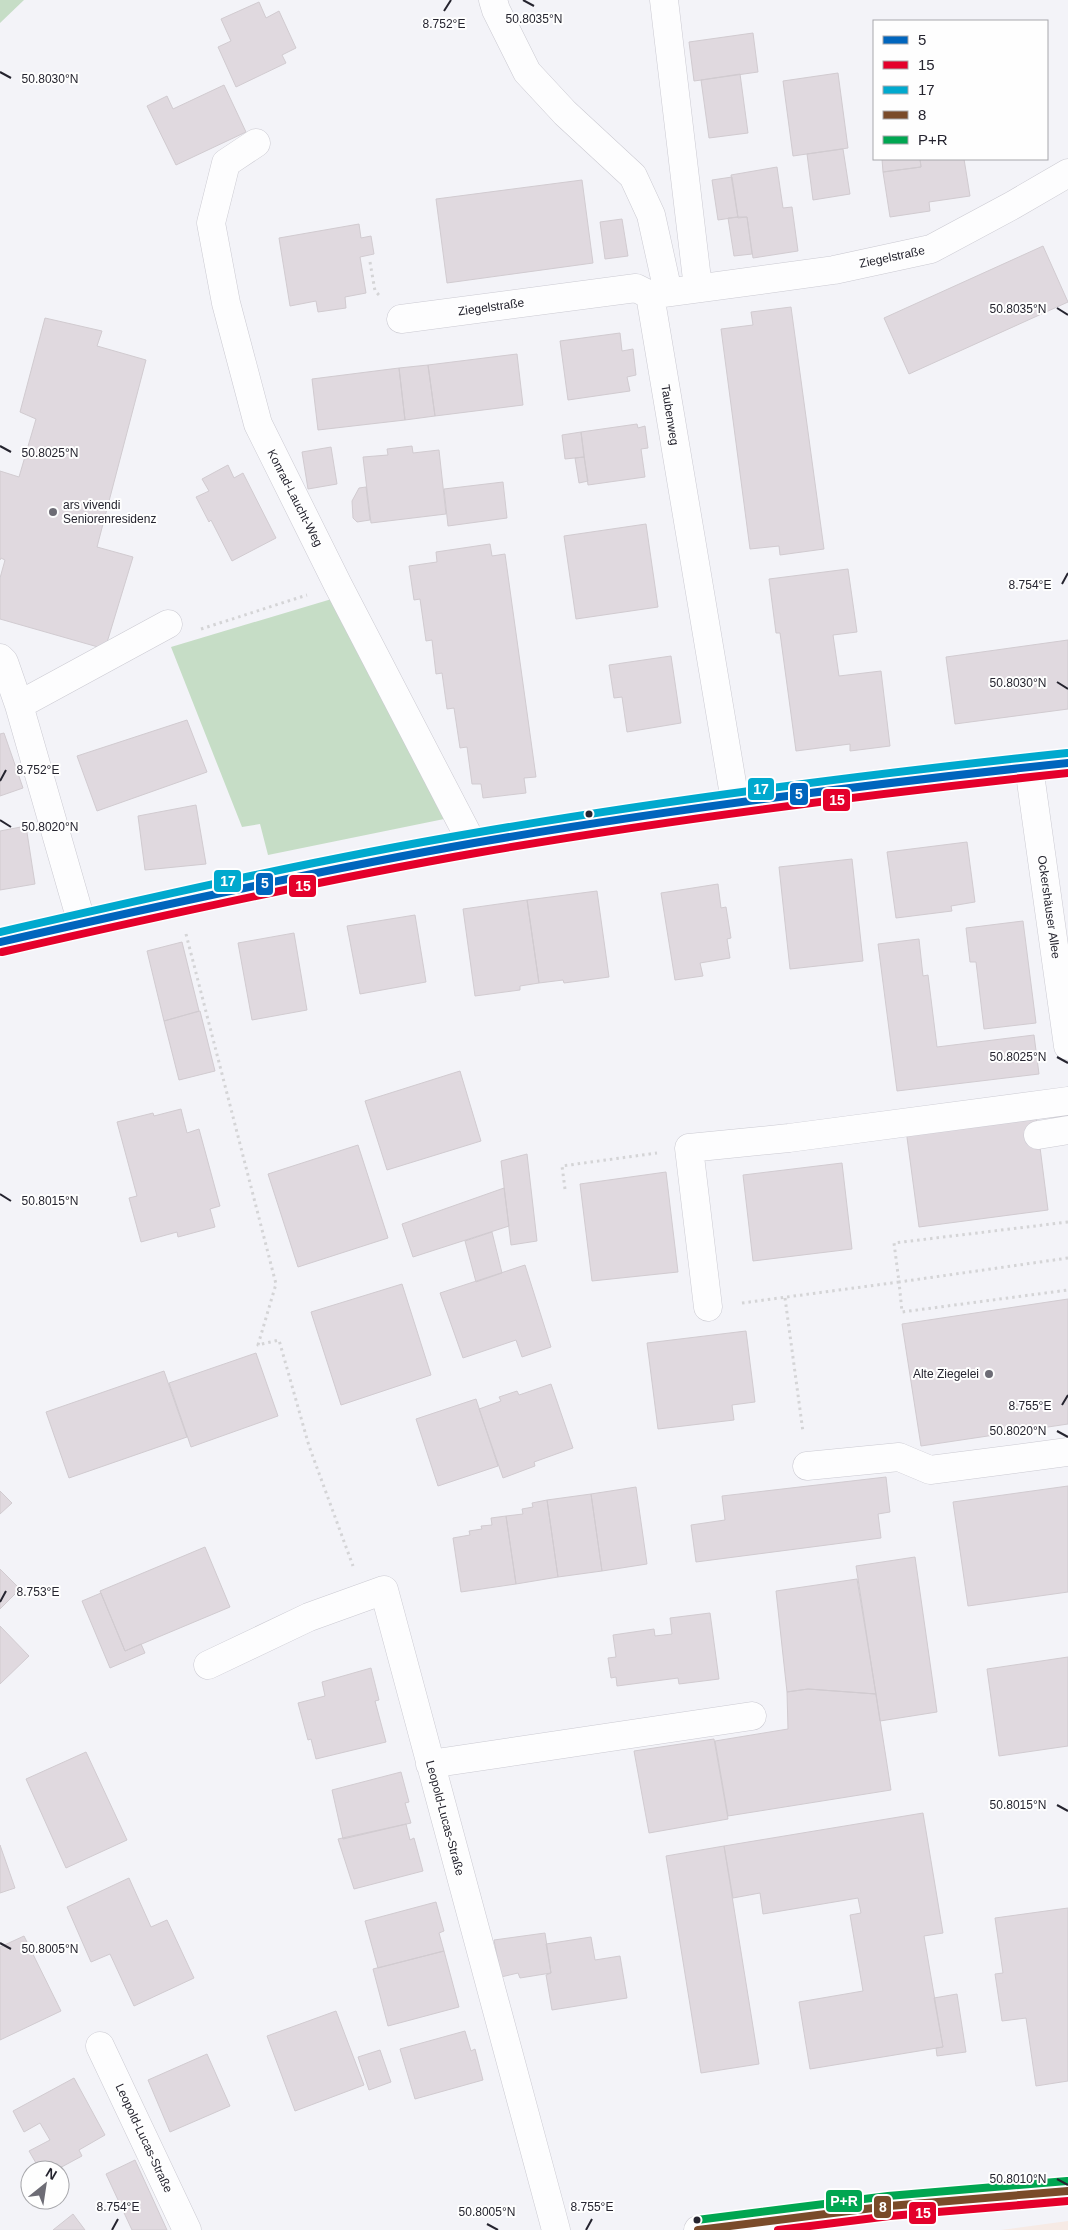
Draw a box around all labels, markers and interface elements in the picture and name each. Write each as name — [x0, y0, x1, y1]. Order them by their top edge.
text: 50.8035°N — [506, 12, 562, 26]
text: 8.752°E — [423, 17, 465, 31]
legend — [873, 20, 1048, 160]
text: 5 — [918, 31, 926, 48]
text: 15 — [918, 56, 935, 73]
text: 50.8030°N — [22, 72, 78, 86]
text: 17 — [918, 81, 935, 98]
text: 8 — [918, 106, 926, 123]
text: P+R — [918, 131, 948, 148]
street label: Ziegelstraße — [858, 243, 926, 271]
street label: Ziegelstraße — [457, 295, 525, 319]
text: 50.8035°N — [990, 302, 1046, 316]
street label: Taubenweg — [658, 384, 682, 446]
text: 50.8025°N — [22, 446, 78, 460]
street label: Konrad-Laucht-Weg — [264, 447, 326, 549]
place label: ars vivendi Seniorenresidenz — [63, 498, 156, 526]
marker: ars vivendi Seniorenresidenz — [47, 506, 59, 518]
text: 8.754°E — [1009, 578, 1051, 592]
text: 50.8030°N — [990, 676, 1046, 690]
text: 8.752°E — [17, 763, 59, 777]
line badge: 17 — [747, 777, 775, 801]
text: 17 — [753, 781, 769, 797]
line badge: 5 — [789, 782, 809, 806]
text: 5 — [795, 786, 803, 802]
line badge: 15 — [822, 788, 851, 812]
text: 15 — [829, 792, 845, 808]
unlabelled marker — [584, 809, 594, 819]
text: 50.8020°N — [22, 820, 78, 834]
street label: Ockershäuser Allee — [1035, 855, 1063, 960]
line badge: 17 — [213, 869, 242, 893]
line badge: 5 — [255, 872, 274, 896]
text: 17 — [220, 873, 236, 889]
line badge: 15 — [288, 874, 317, 898]
text: 5 — [261, 875, 269, 891]
text: 15 — [295, 878, 311, 894]
text: 50.8025°N — [990, 1050, 1046, 1064]
text: 50.8015°N — [22, 1194, 78, 1208]
place label: Alte Ziegelei — [913, 1367, 979, 1381]
marker: Alte Ziegelei — [983, 1368, 995, 1380]
text: 8.755°E — [1009, 1399, 1051, 1413]
text: 50.8020°N — [990, 1424, 1046, 1438]
text: 8.753°E — [17, 1585, 59, 1599]
street label: Leopold-Lucas-Straße — [423, 1759, 467, 1877]
text: 50.8015°N — [990, 1798, 1046, 1812]
text: 50.8005°N — [22, 1942, 78, 1956]
street label: Leopold-Lucas-Straße — [113, 2081, 176, 2195]
north arrow — [20, 2160, 70, 2210]
text: N — [43, 2164, 60, 2183]
text: 50.8010°N — [990, 2172, 1046, 2186]
line badge: P+R — [825, 2189, 863, 2213]
text: P+R — [830, 2193, 858, 2209]
line badge: 8 — [873, 2195, 892, 2219]
text: 8 — [879, 2199, 887, 2215]
text: 8.754°E — [97, 2200, 139, 2214]
text: 8.755°E — [571, 2200, 613, 2214]
line badge: 15 — [908, 2201, 937, 2225]
text: 50.8005°N — [459, 2205, 515, 2219]
text: 15 — [915, 2205, 931, 2221]
unlabelled marker — [692, 2215, 702, 2225]

